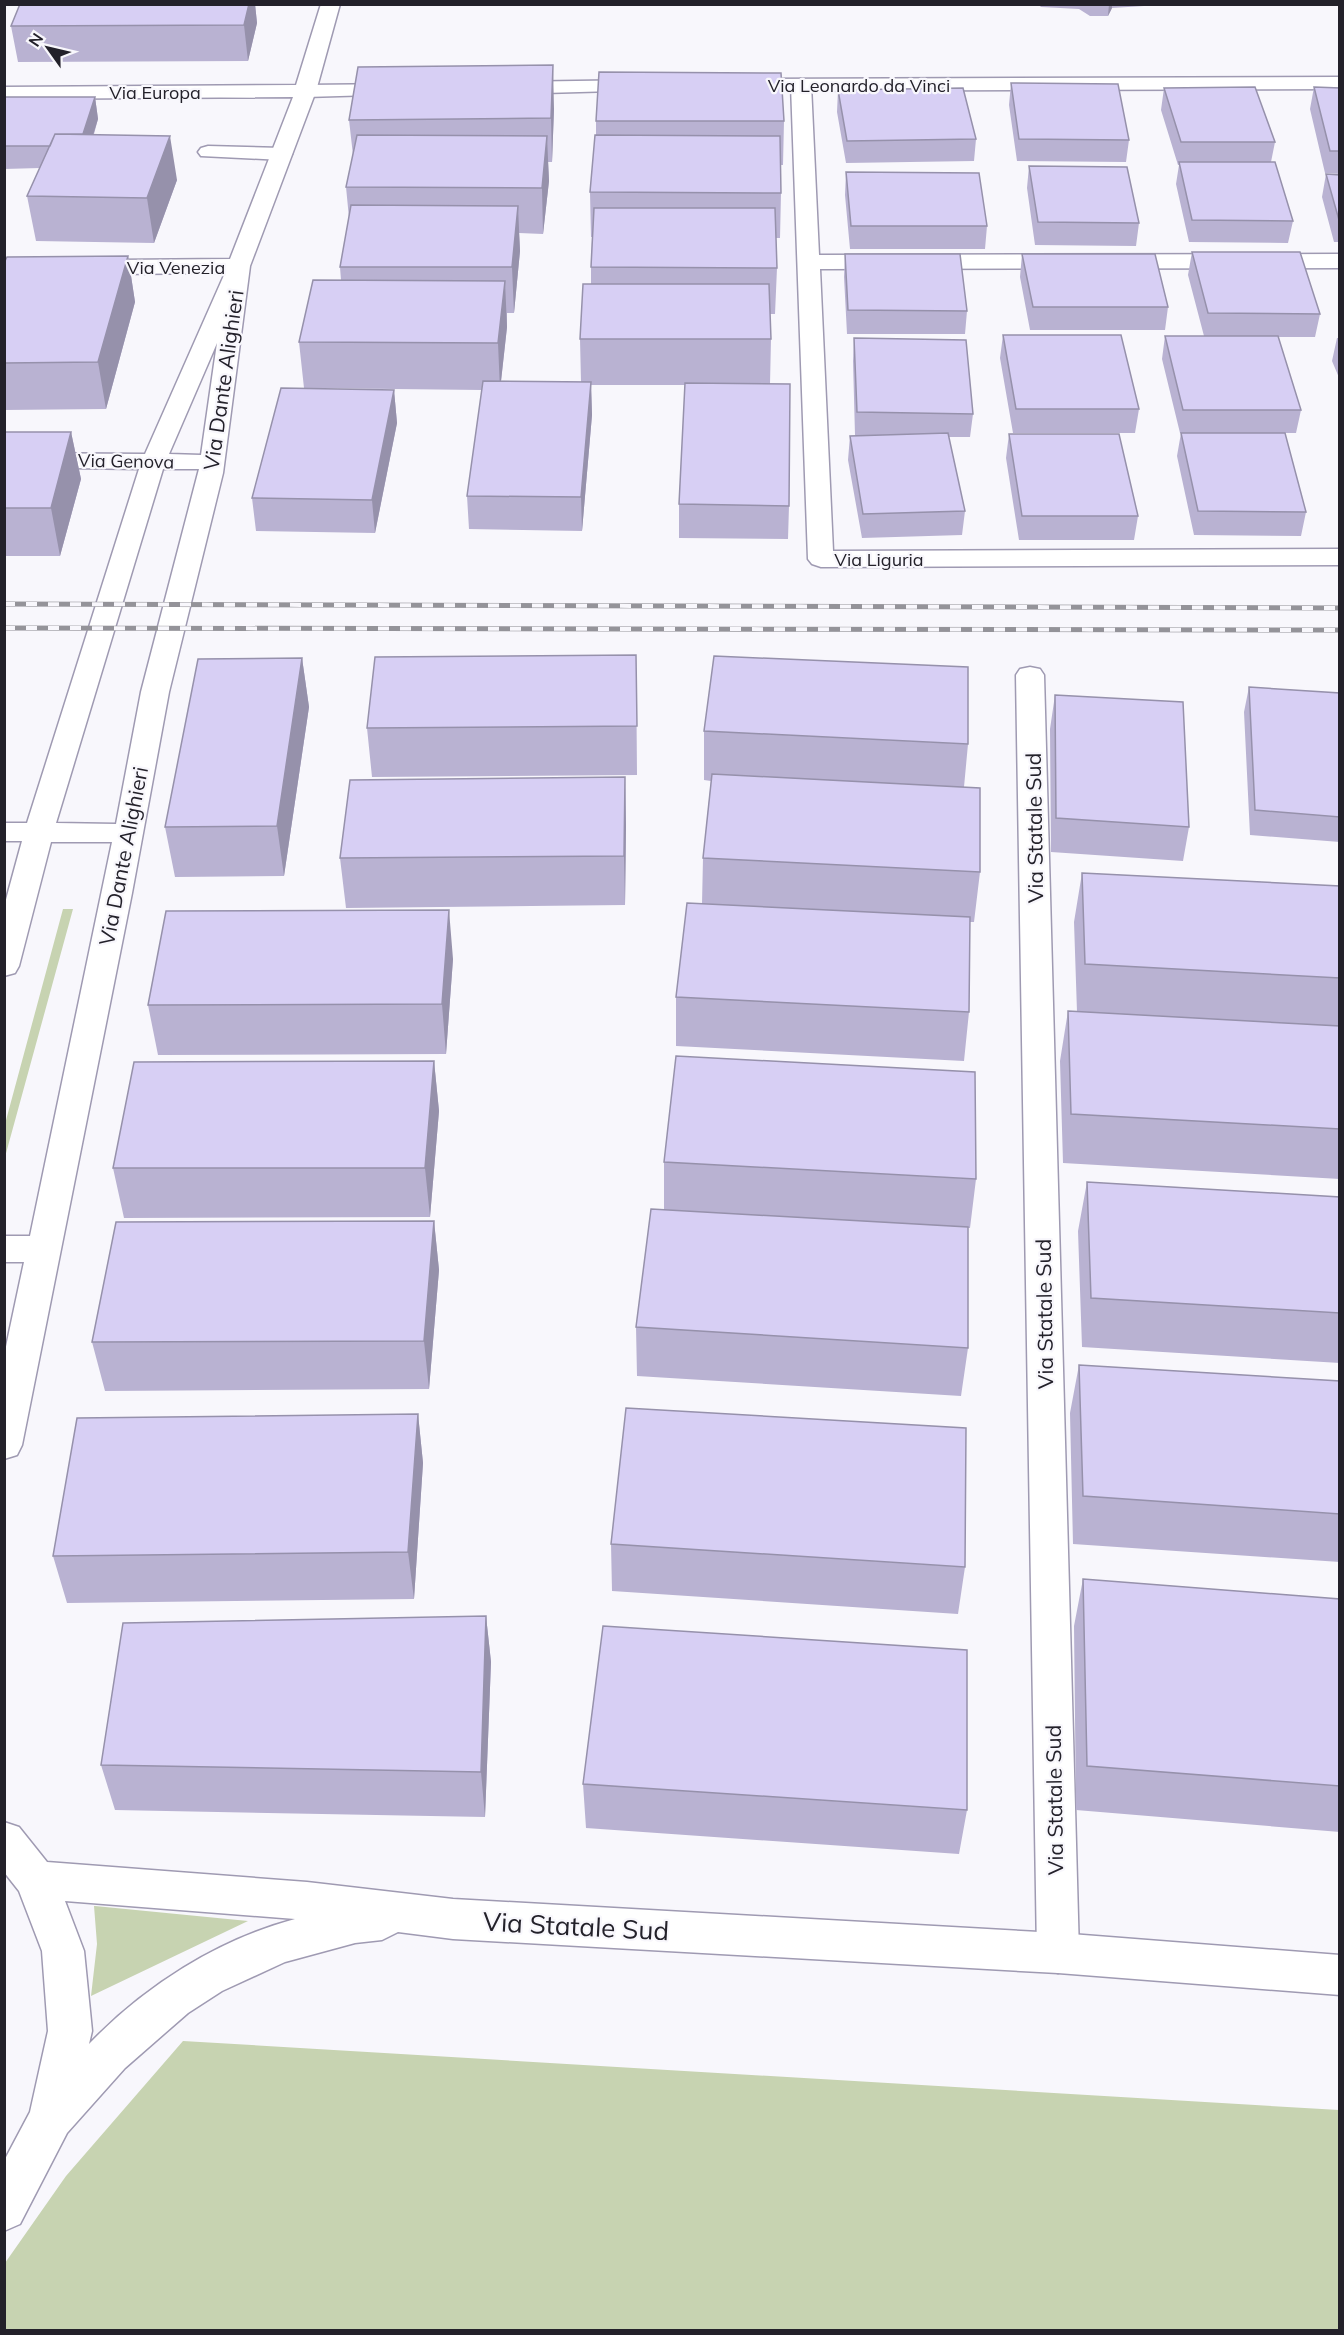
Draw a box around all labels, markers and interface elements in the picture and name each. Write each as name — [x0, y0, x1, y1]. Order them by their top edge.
north arrow — [18, 18, 78, 78]
text: N — [24, 29, 47, 50]
street label: Via Leonardo da Vinci — [768, 74, 950, 97]
street label: Via Europa — [109, 81, 201, 104]
street label: Via Venezia — [127, 256, 225, 279]
street label: Via Dante Alighieri — [197, 288, 249, 472]
street label: Via Genova — [78, 449, 174, 473]
street label: Via Liguria — [834, 548, 924, 571]
street label: Via Statale Sud — [1020, 753, 1048, 903]
street label: Via Dante Alighieri — [93, 764, 153, 948]
street label: Via Statale Sud — [1030, 1239, 1058, 1389]
street label: Via Statale Sud — [1040, 1725, 1068, 1875]
street label: Via Statale Sud — [482, 1905, 670, 1947]

